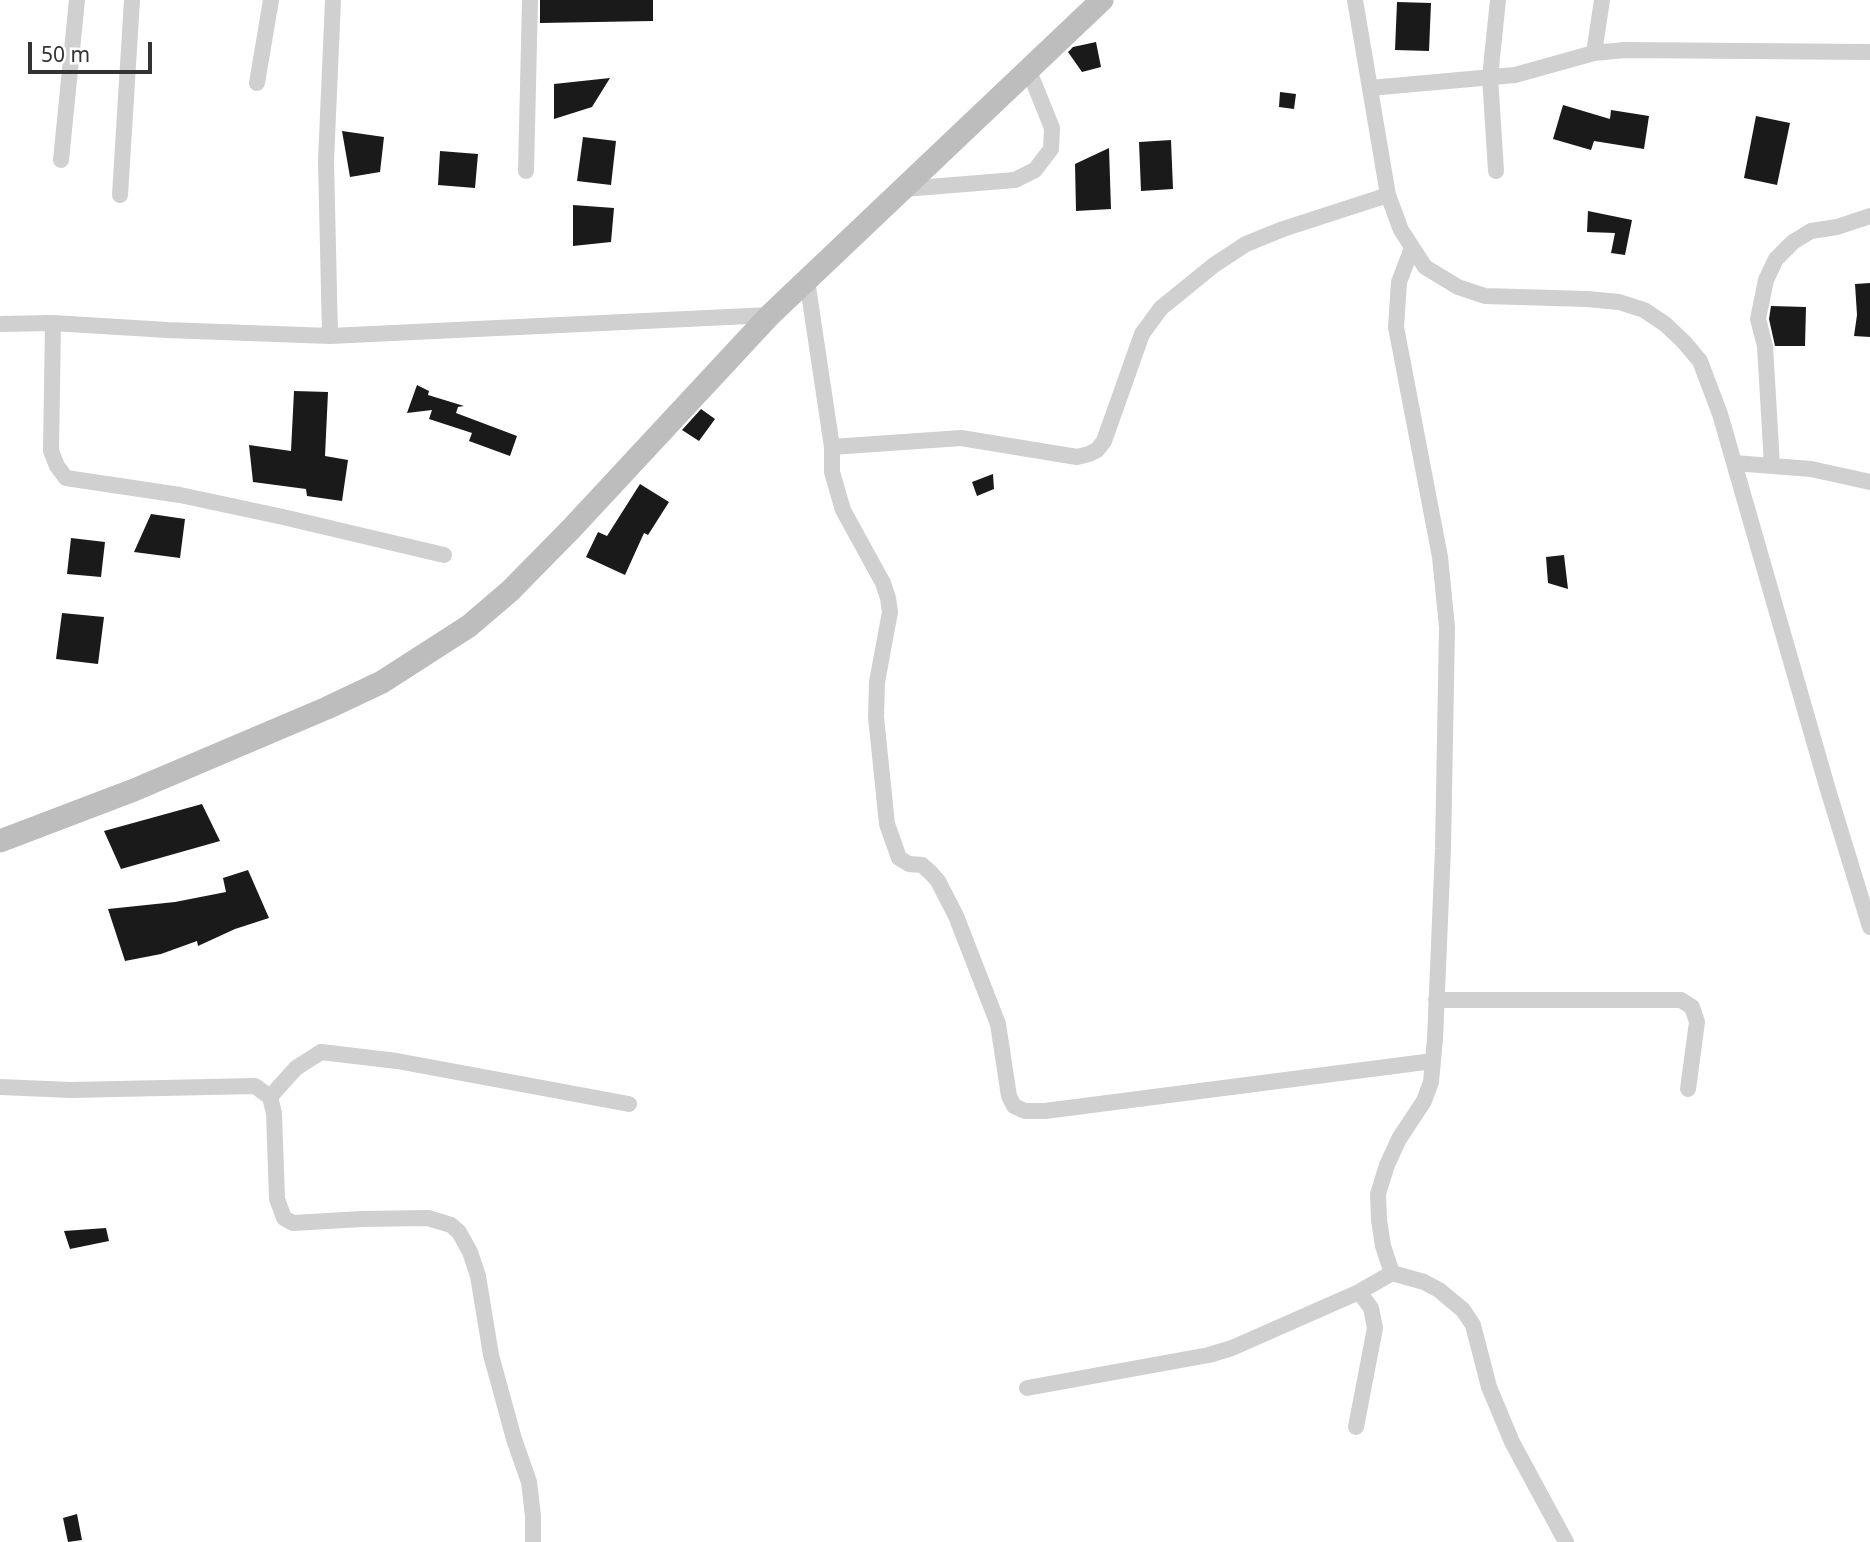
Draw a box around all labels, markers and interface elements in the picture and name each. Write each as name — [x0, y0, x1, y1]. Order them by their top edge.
scale bar — [32, 28, 156, 72]
text: 50 m — [41, 40, 90, 68]

